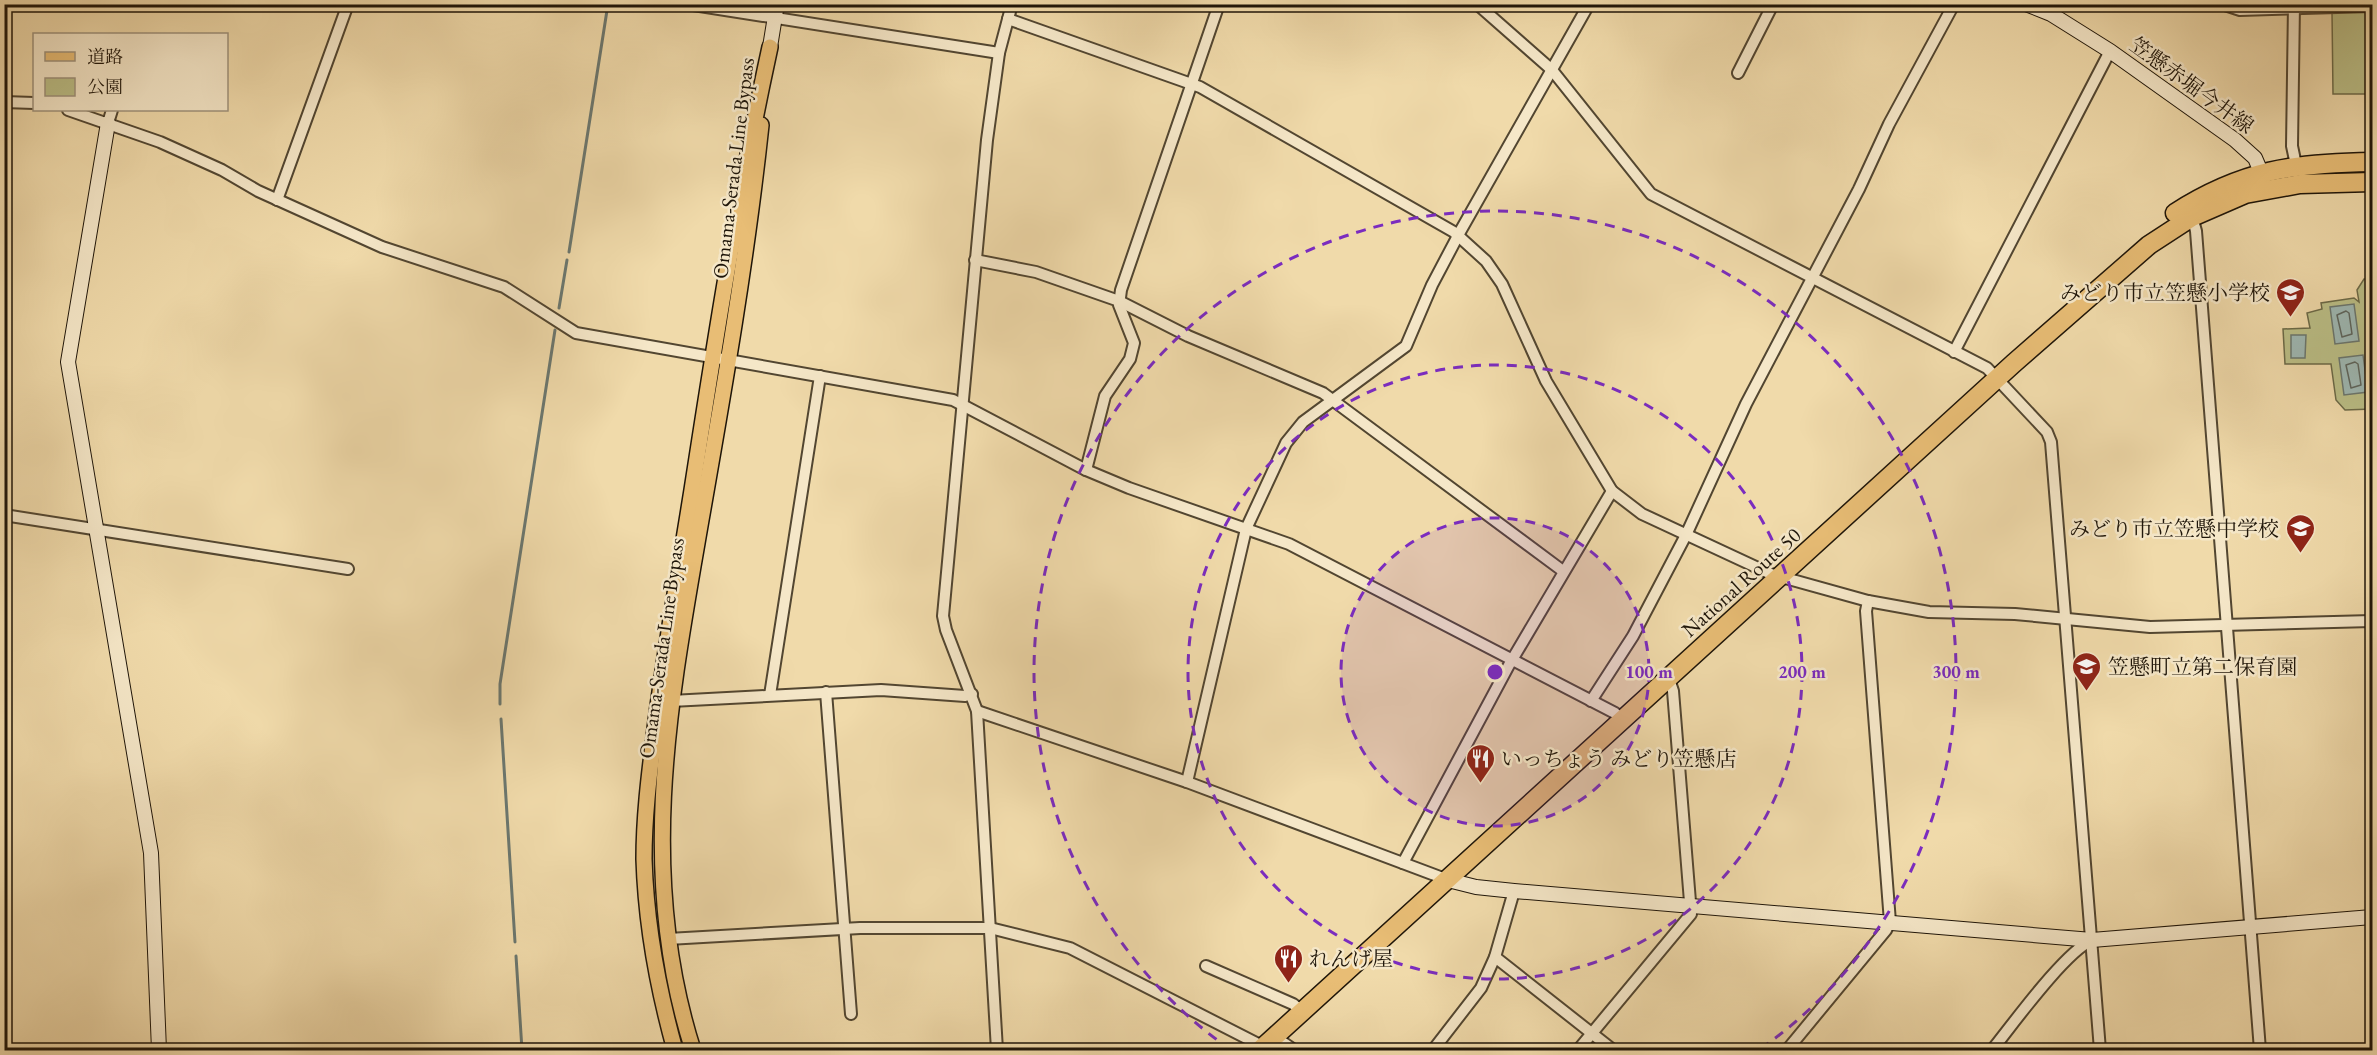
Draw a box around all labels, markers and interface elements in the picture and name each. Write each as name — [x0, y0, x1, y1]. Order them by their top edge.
street label: 笠懸赤堀今井線 — [2125, 31, 2259, 139]
legend — [33, 33, 228, 111]
text: 道路 — [87, 45, 123, 68]
street label: Omama-Serada Line Bypass — [706, 56, 760, 280]
text: 公園 — [87, 75, 123, 98]
school or university icon: みどり市立笠懸小学校 — [2275, 276, 2307, 318]
place label: みどり市立笠懸小学校 — [2060, 279, 2270, 306]
school or university icon: みどり市立笠懸中学校 — [2284, 512, 2316, 554]
place label: みどり市立笠懸中学校 — [2069, 515, 2279, 542]
street label: National Route 50 — [1676, 521, 1806, 643]
street label: Omama-Serada Line Bypass — [632, 536, 690, 760]
school or university icon: 笠懸町立第二保育園 — [2071, 650, 2103, 692]
place label: 笠懸町立第二保育園 — [2108, 653, 2297, 680]
text: 100 m — [1625, 660, 1673, 683]
text: 200 m — [1778, 660, 1826, 683]
text: 300 m — [1932, 660, 1980, 683]
centre of rings — [1485, 662, 1505, 682]
restaurant icon: いっちょう みどり笠懸店 — [1464, 742, 1496, 784]
place label: いっちょう みどり笠懸店 — [1501, 745, 1736, 772]
restaurant icon: れんげ屋 — [1272, 942, 1304, 984]
place label: れんげ屋 — [1309, 945, 1393, 972]

